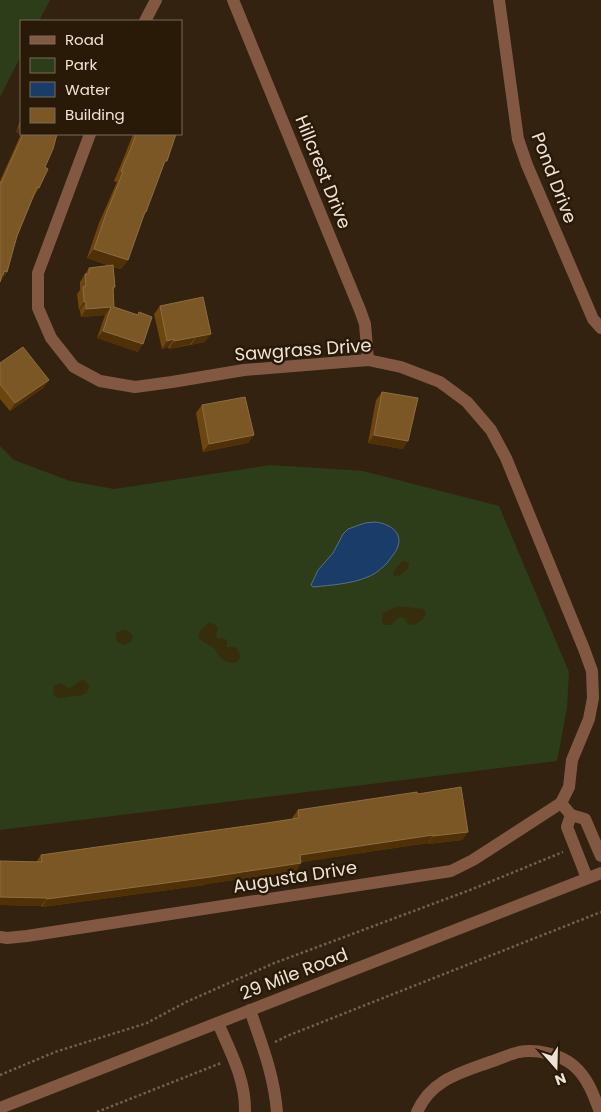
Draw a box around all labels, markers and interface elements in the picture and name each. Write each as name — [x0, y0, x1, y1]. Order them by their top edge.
legend — [20, 20, 182, 135]
text: Road — [65, 29, 104, 50]
text: Park — [65, 54, 97, 75]
text: Water — [65, 79, 111, 100]
text: Building — [65, 104, 125, 125]
street label: Hillcrest Drive — [289, 111, 358, 232]
street label: Pond Drive — [526, 129, 583, 227]
street label: Sawgrass Drive — [234, 332, 372, 367]
street label: Augusta Drive — [231, 854, 359, 899]
street label: 29 Mile Road — [236, 942, 351, 1006]
north arrow — [531, 1042, 581, 1092]
text: N — [552, 1068, 569, 1090]

